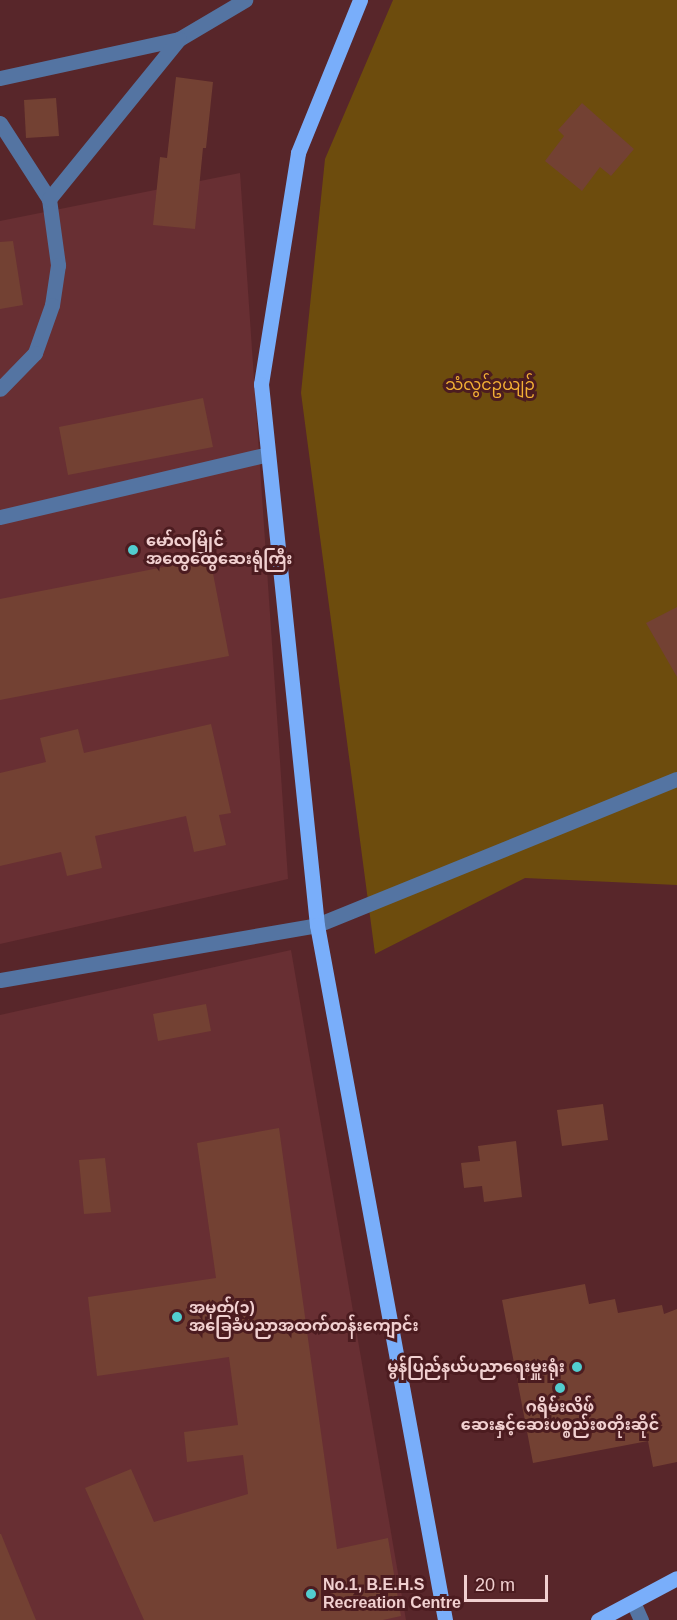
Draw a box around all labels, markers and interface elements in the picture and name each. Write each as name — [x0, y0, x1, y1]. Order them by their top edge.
park label: သံလွင်ဥယျဉ် — [445, 375, 535, 395]
place label: မော်လမြိုင် အထွေထွေဆေးရုံကြီး — [146, 531, 292, 569]
marker: မော်လမြိုင် အထွေထွေဆေးရုံကြီး — [124, 541, 142, 559]
place label: အမှတ်(၁) အခြေခံပညာအထက်တန်းကျောင်း — [189, 1298, 419, 1336]
marker: အမှတ်(၁) အခြေခံပညာအထက်တန်းကျောင်း — [170, 1310, 184, 1324]
place label: မွန်ပြည်နယ်ပညာရေးမှူးရုံး — [387, 1357, 565, 1377]
marker: မွန်ပြည်နယ်ပညာရေးမှူးရုံး — [570, 1360, 584, 1374]
marker: ဂရိမ်းလိဖ် ဆေးနှင့်ဆေးပစ္စည်းစတိုးဆိုင် — [553, 1381, 567, 1395]
place label: ဂရိမ်းလိဖ် ဆေးနှင့်ဆေးပစ္စည်းစတိုးဆိုင် — [461, 1397, 659, 1435]
scale bar — [467, 1563, 551, 1601]
place label: No.1, B.E.H.S Recreation Centre — [323, 1575, 461, 1613]
text: 20 m — [475, 1575, 515, 1595]
marker: No.1, B.E.H.S Recreation Centre — [304, 1587, 318, 1601]

